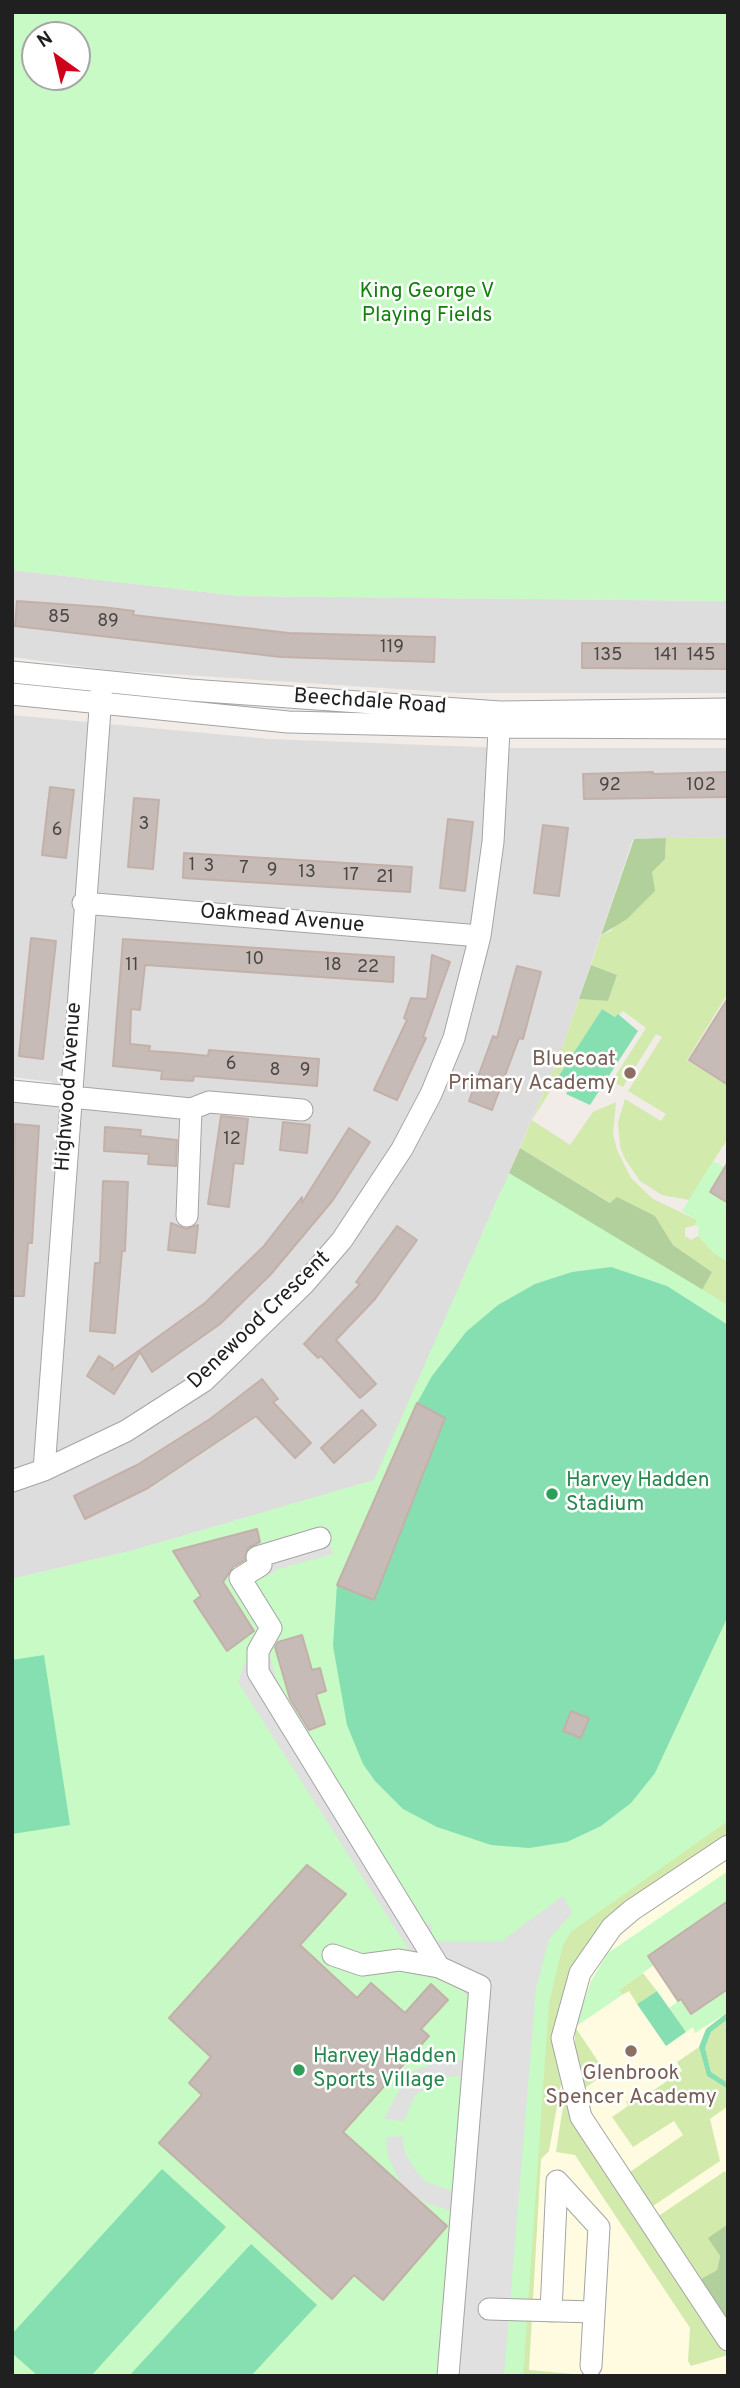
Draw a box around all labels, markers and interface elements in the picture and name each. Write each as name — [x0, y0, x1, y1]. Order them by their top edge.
north arrow — [21, 21, 91, 91]
text: N — [33, 26, 58, 54]
park label: King George V Playing Fields — [359, 280, 495, 330]
house number: 85 — [48, 607, 70, 629]
house number: 89 — [97, 611, 119, 633]
house number: 119 — [380, 637, 404, 659]
house number: 135 — [594, 645, 622, 667]
house number: 141 — [654, 645, 678, 667]
house number: 145 — [687, 645, 715, 667]
street label: Beechdale Road — [293, 685, 447, 721]
house number: 92 — [599, 775, 621, 797]
house number: 102 — [686, 775, 716, 797]
house number: 3 — [139, 814, 149, 836]
house number: 6 — [52, 820, 62, 842]
house number: 1 — [189, 855, 195, 877]
house number: 3 — [204, 856, 214, 878]
house number: 7 — [239, 858, 249, 880]
house number: 9 — [267, 860, 277, 882]
house number: 13 — [298, 862, 316, 884]
house number: 17 — [343, 865, 359, 887]
house number: 21 — [376, 867, 394, 889]
street label: Oakmead Avenue — [199, 900, 365, 940]
house number: 10 — [246, 949, 264, 971]
house number: 11 — [125, 955, 139, 977]
house number: 18 — [324, 955, 342, 977]
house number: 22 — [357, 957, 379, 979]
street label: Highwood Avenue — [52, 1002, 88, 1172]
place label: Bluecoat Primary Academy — [448, 1048, 616, 1098]
house number: 6 — [226, 1054, 236, 1076]
house number: 8 — [270, 1060, 280, 1082]
house number: 9 — [300, 1060, 310, 1082]
marker: Bluecoat Primary Academy — [622, 1065, 638, 1081]
house number: 12 — [223, 1129, 241, 1151]
street label: Denewood Crescent — [184, 1247, 336, 1395]
place label: Harvey Hadden Stadium — [566, 1469, 710, 1519]
marker: Harvey Hadden Stadium — [544, 1486, 560, 1502]
marker: Glenbrook Spencer Academy — [623, 2043, 639, 2059]
place label: Harvey Hadden Sports Village — [313, 2045, 457, 2095]
marker: Harvey Hadden Sports Village — [291, 2062, 307, 2078]
place label: Glenbrook Spencer Academy — [545, 2062, 717, 2112]

